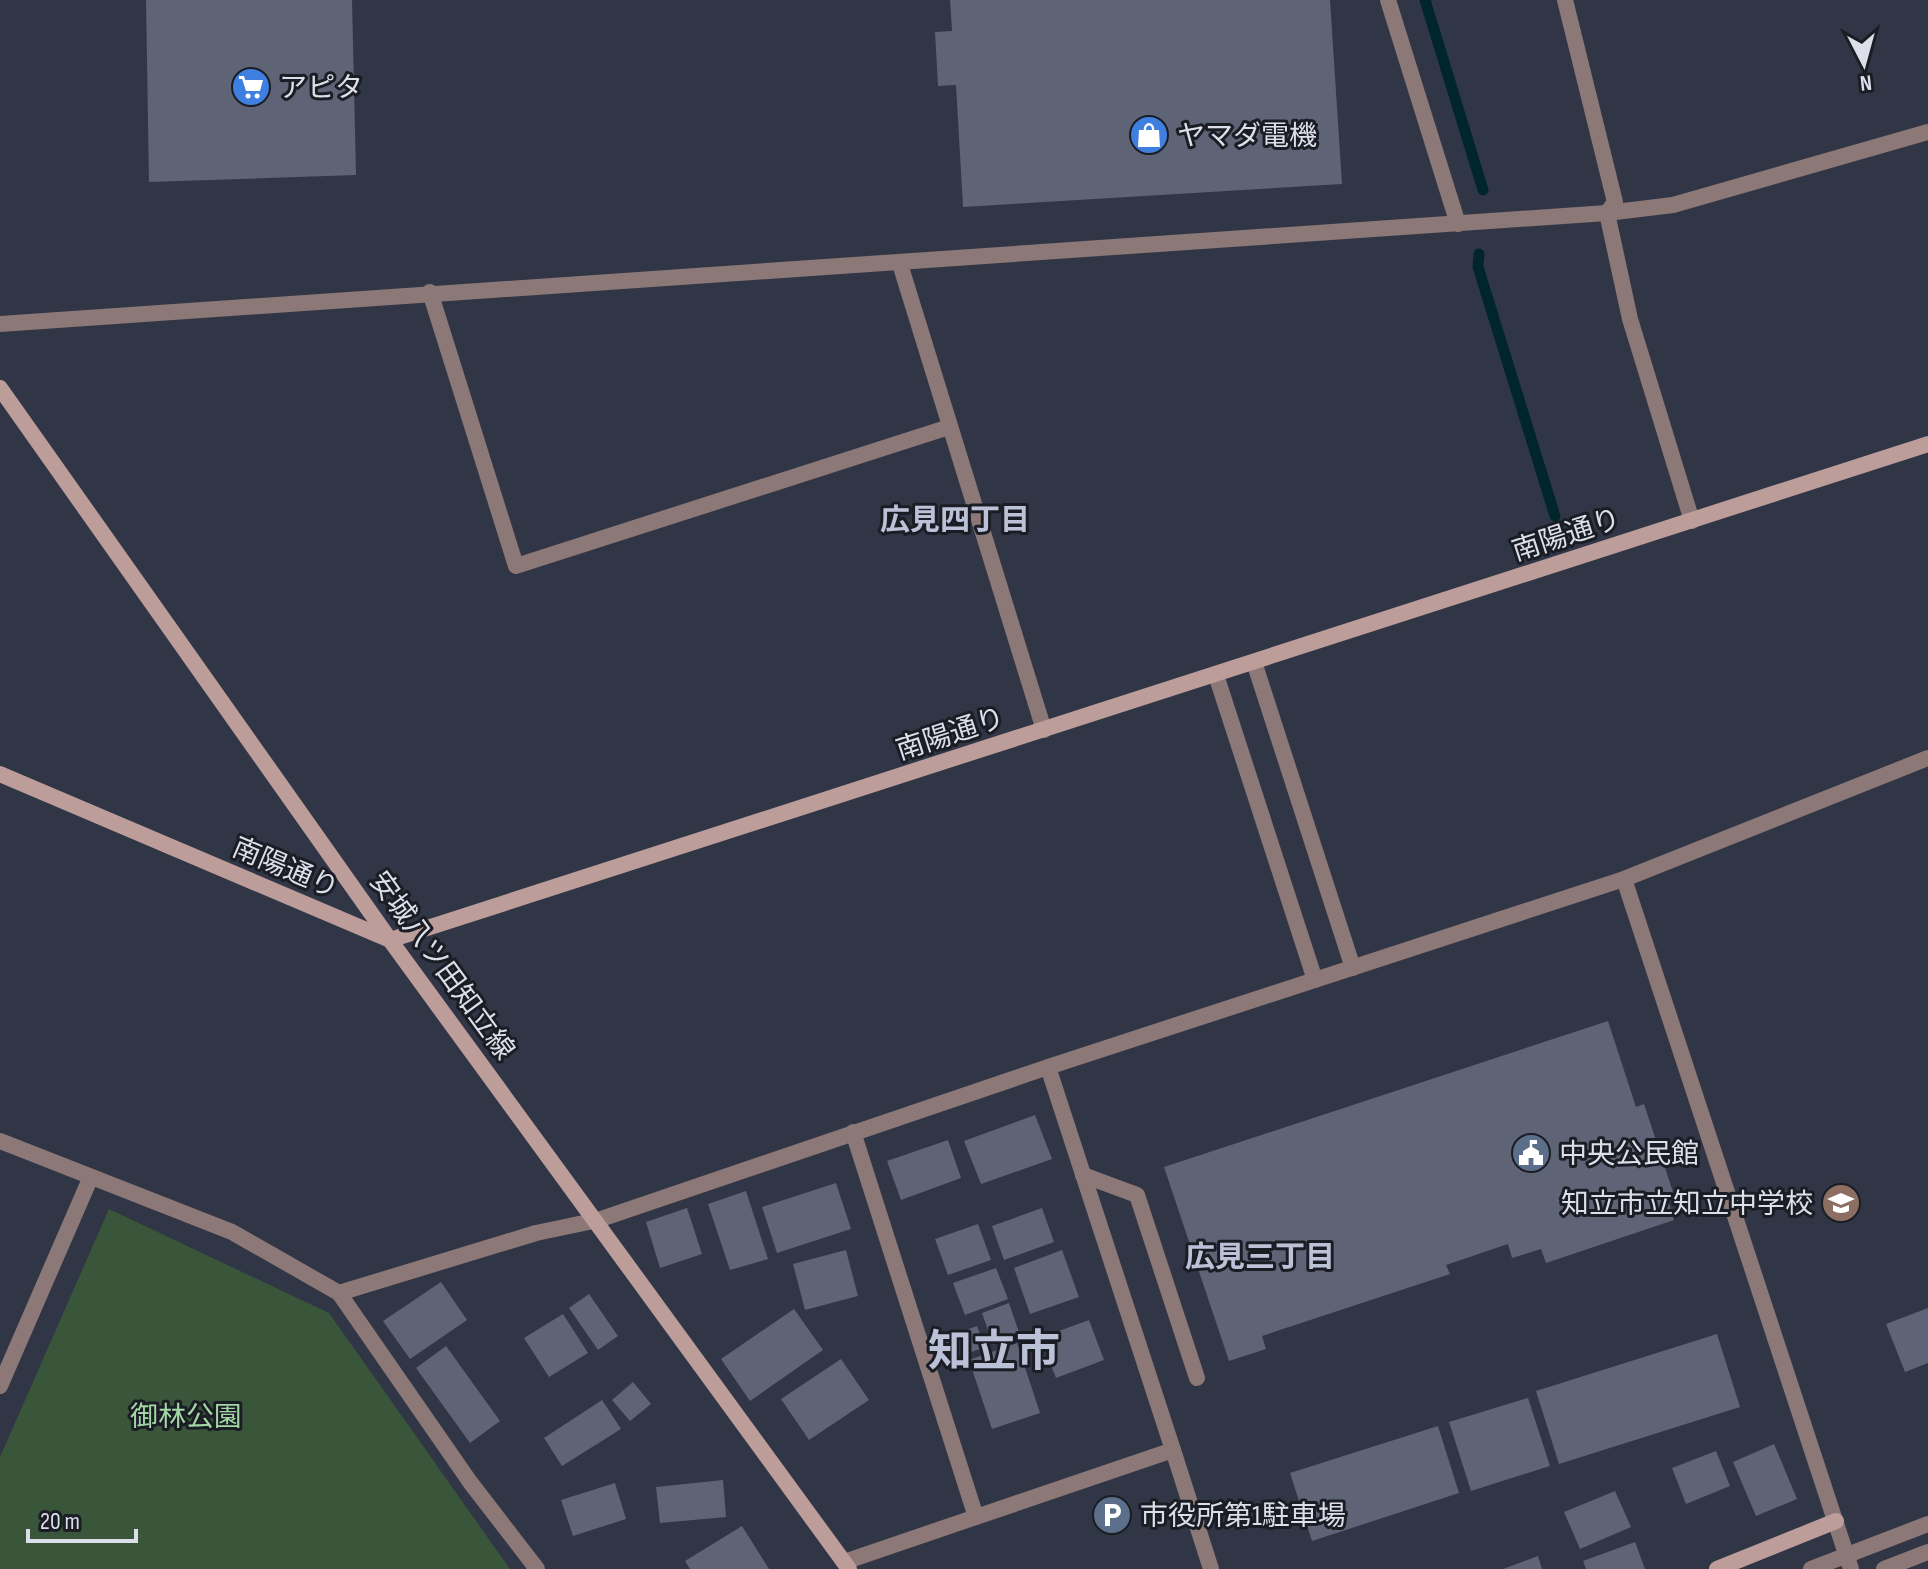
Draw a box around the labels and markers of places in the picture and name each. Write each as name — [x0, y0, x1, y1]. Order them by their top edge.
supermarket icon: アピタ — [230, 66, 272, 108]
place label: アピタ — [279, 72, 363, 105]
shop icon: ヤマダ電機 — [1128, 114, 1170, 156]
place label: ヤマダ電機 — [1177, 120, 1317, 153]
public building icon: 中央公民館 — [1510, 1132, 1552, 1174]
place label: 中央公民館 — [1559, 1138, 1699, 1171]
school or university icon: 知立市立知立中学校 — [1820, 1182, 1862, 1224]
place label: 知立市立知立中学校 — [1561, 1188, 1813, 1221]
parking icon: 市役所第1駐車場 — [1091, 1494, 1133, 1536]
place label: 市役所第1駐車場 — [1140, 1500, 1346, 1533]

